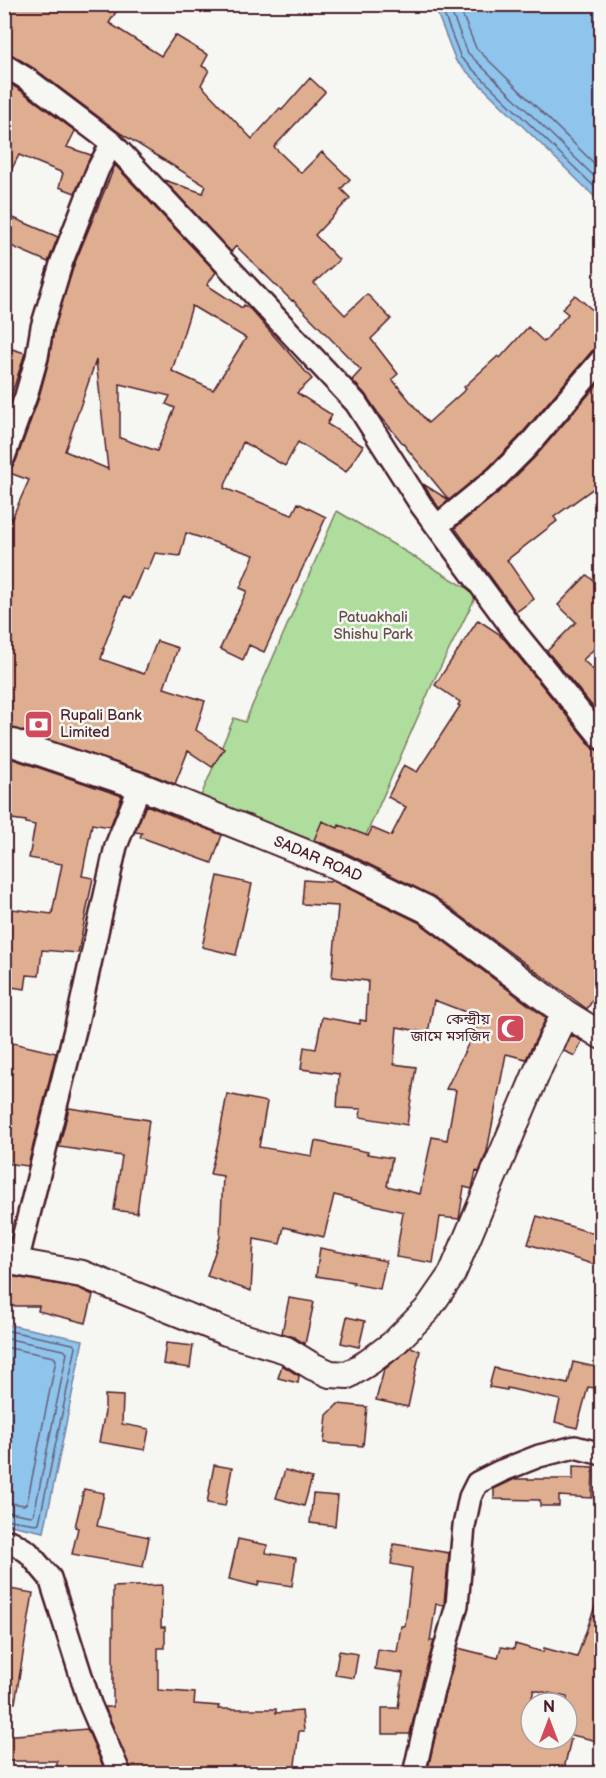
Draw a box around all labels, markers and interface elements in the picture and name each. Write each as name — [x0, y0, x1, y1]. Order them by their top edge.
park label: Patuakhali Shishu Park — [333, 608, 413, 644]
place label: Rupali Bank Limited — [60, 706, 142, 742]
bank icon: Rupali Bank Limited — [23, 708, 55, 740]
street label: SADAR ROAD — [271, 832, 365, 886]
place label: কেন্দ্রীয় জামে মসজিদ — [410, 1010, 491, 1046]
mosque icon: কেন্দ্রীয় জামে মসজিদ — [495, 1012, 527, 1044]
north arrow — [519, 1691, 579, 1751]
text: N — [543, 1698, 555, 1717]

